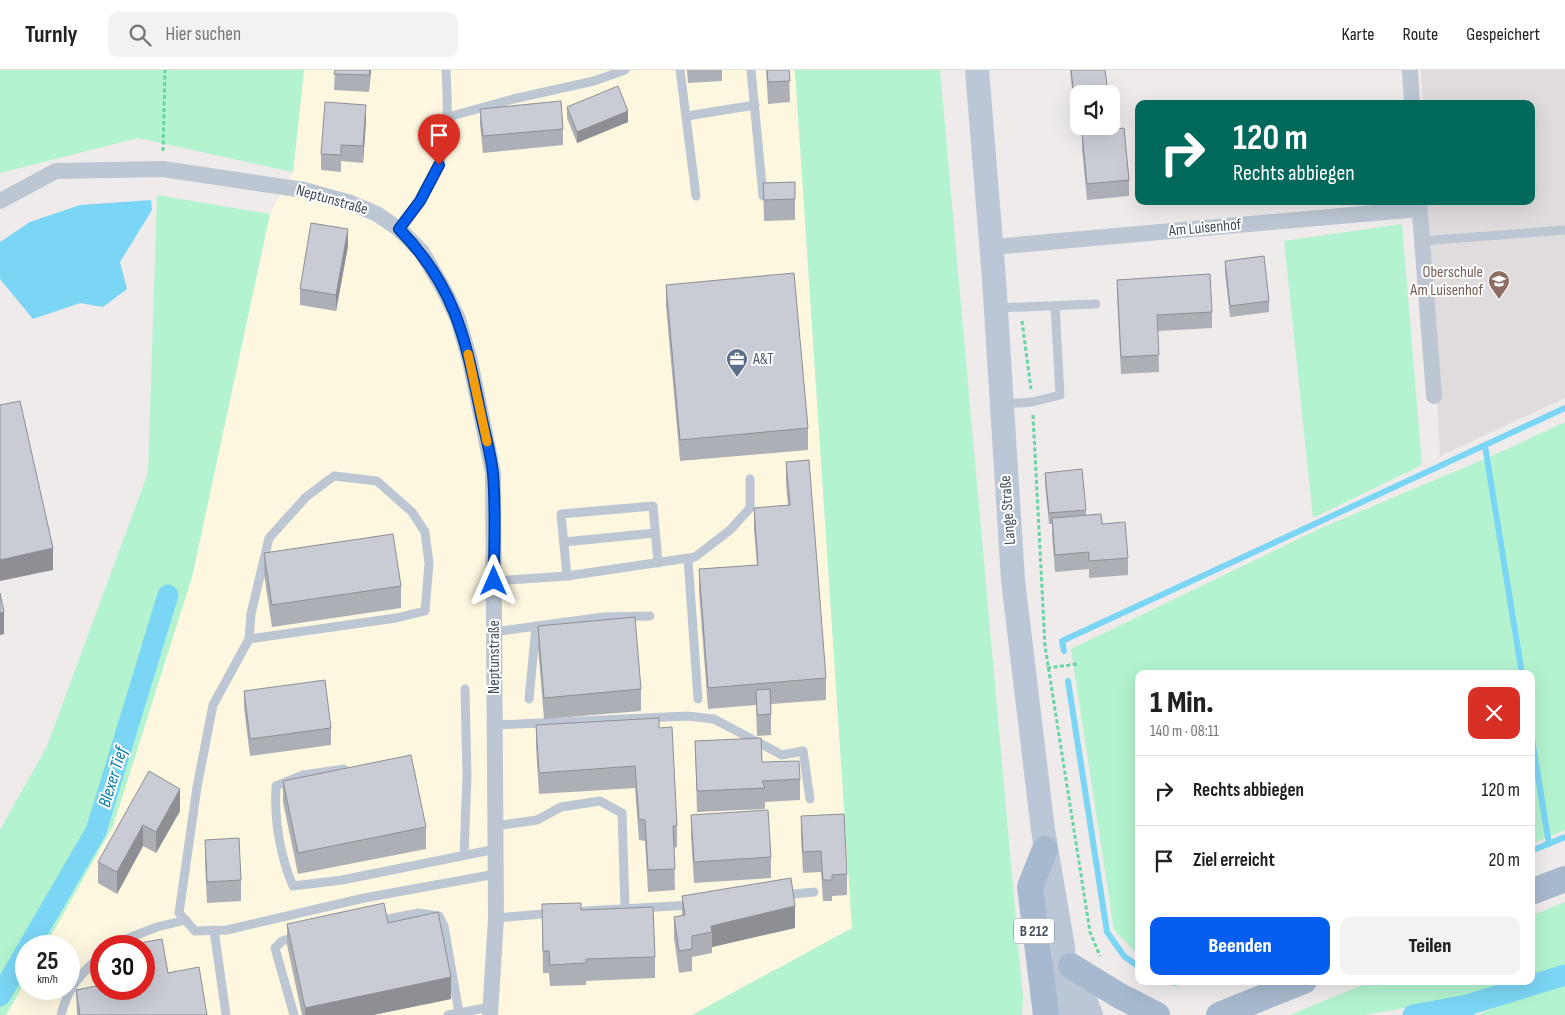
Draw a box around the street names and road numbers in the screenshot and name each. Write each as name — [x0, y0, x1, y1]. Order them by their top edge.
street label: Neptunstraße — [294, 181, 370, 219]
street label: Am Luisenhof — [1167, 215, 1242, 241]
street label: Lange Straße — [996, 475, 1020, 545]
street label: Neptunstraße — [485, 620, 504, 694]
road number: B 212 — [1014, 918, 1054, 944]

